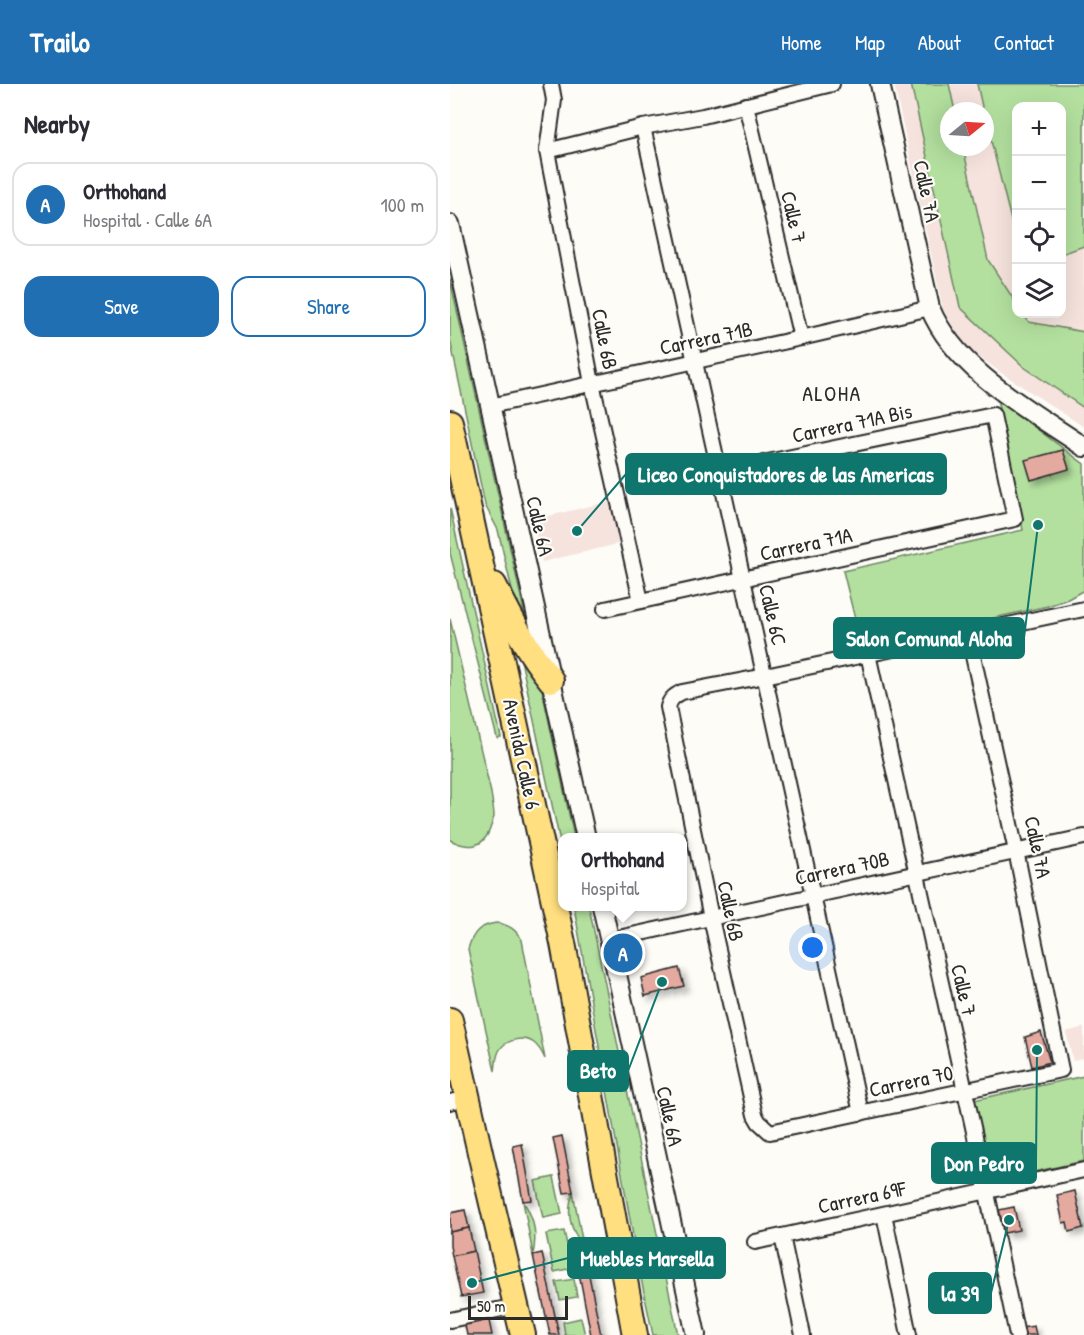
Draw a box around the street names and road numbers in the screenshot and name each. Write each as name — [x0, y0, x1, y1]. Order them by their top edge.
street label: Calle 7A — [906, 157, 948, 225]
street label: Calle 7 — [774, 188, 814, 246]
street label: Calle 6B — [585, 306, 625, 372]
street label: Carrera 71B — [657, 314, 755, 362]
street label: Carrera 71A Bis — [789, 396, 915, 450]
street label: Calle 6A — [519, 493, 561, 559]
street label: Carrera 71A — [757, 520, 855, 568]
street label: Calle 6C — [752, 582, 794, 648]
street label: Avenida Calle 6 — [496, 696, 548, 812]
street label: Calle 7A — [1017, 813, 1059, 881]
street label: Carrera 70B — [792, 844, 892, 892]
street label: Calle 6B — [710, 878, 752, 944]
street label: Calle 7 — [944, 961, 984, 1019]
street label: Carrera 70 — [866, 1058, 956, 1104]
street label: Calle 6A — [650, 1083, 690, 1149]
street label: Carrera 69F — [815, 1173, 910, 1220]

